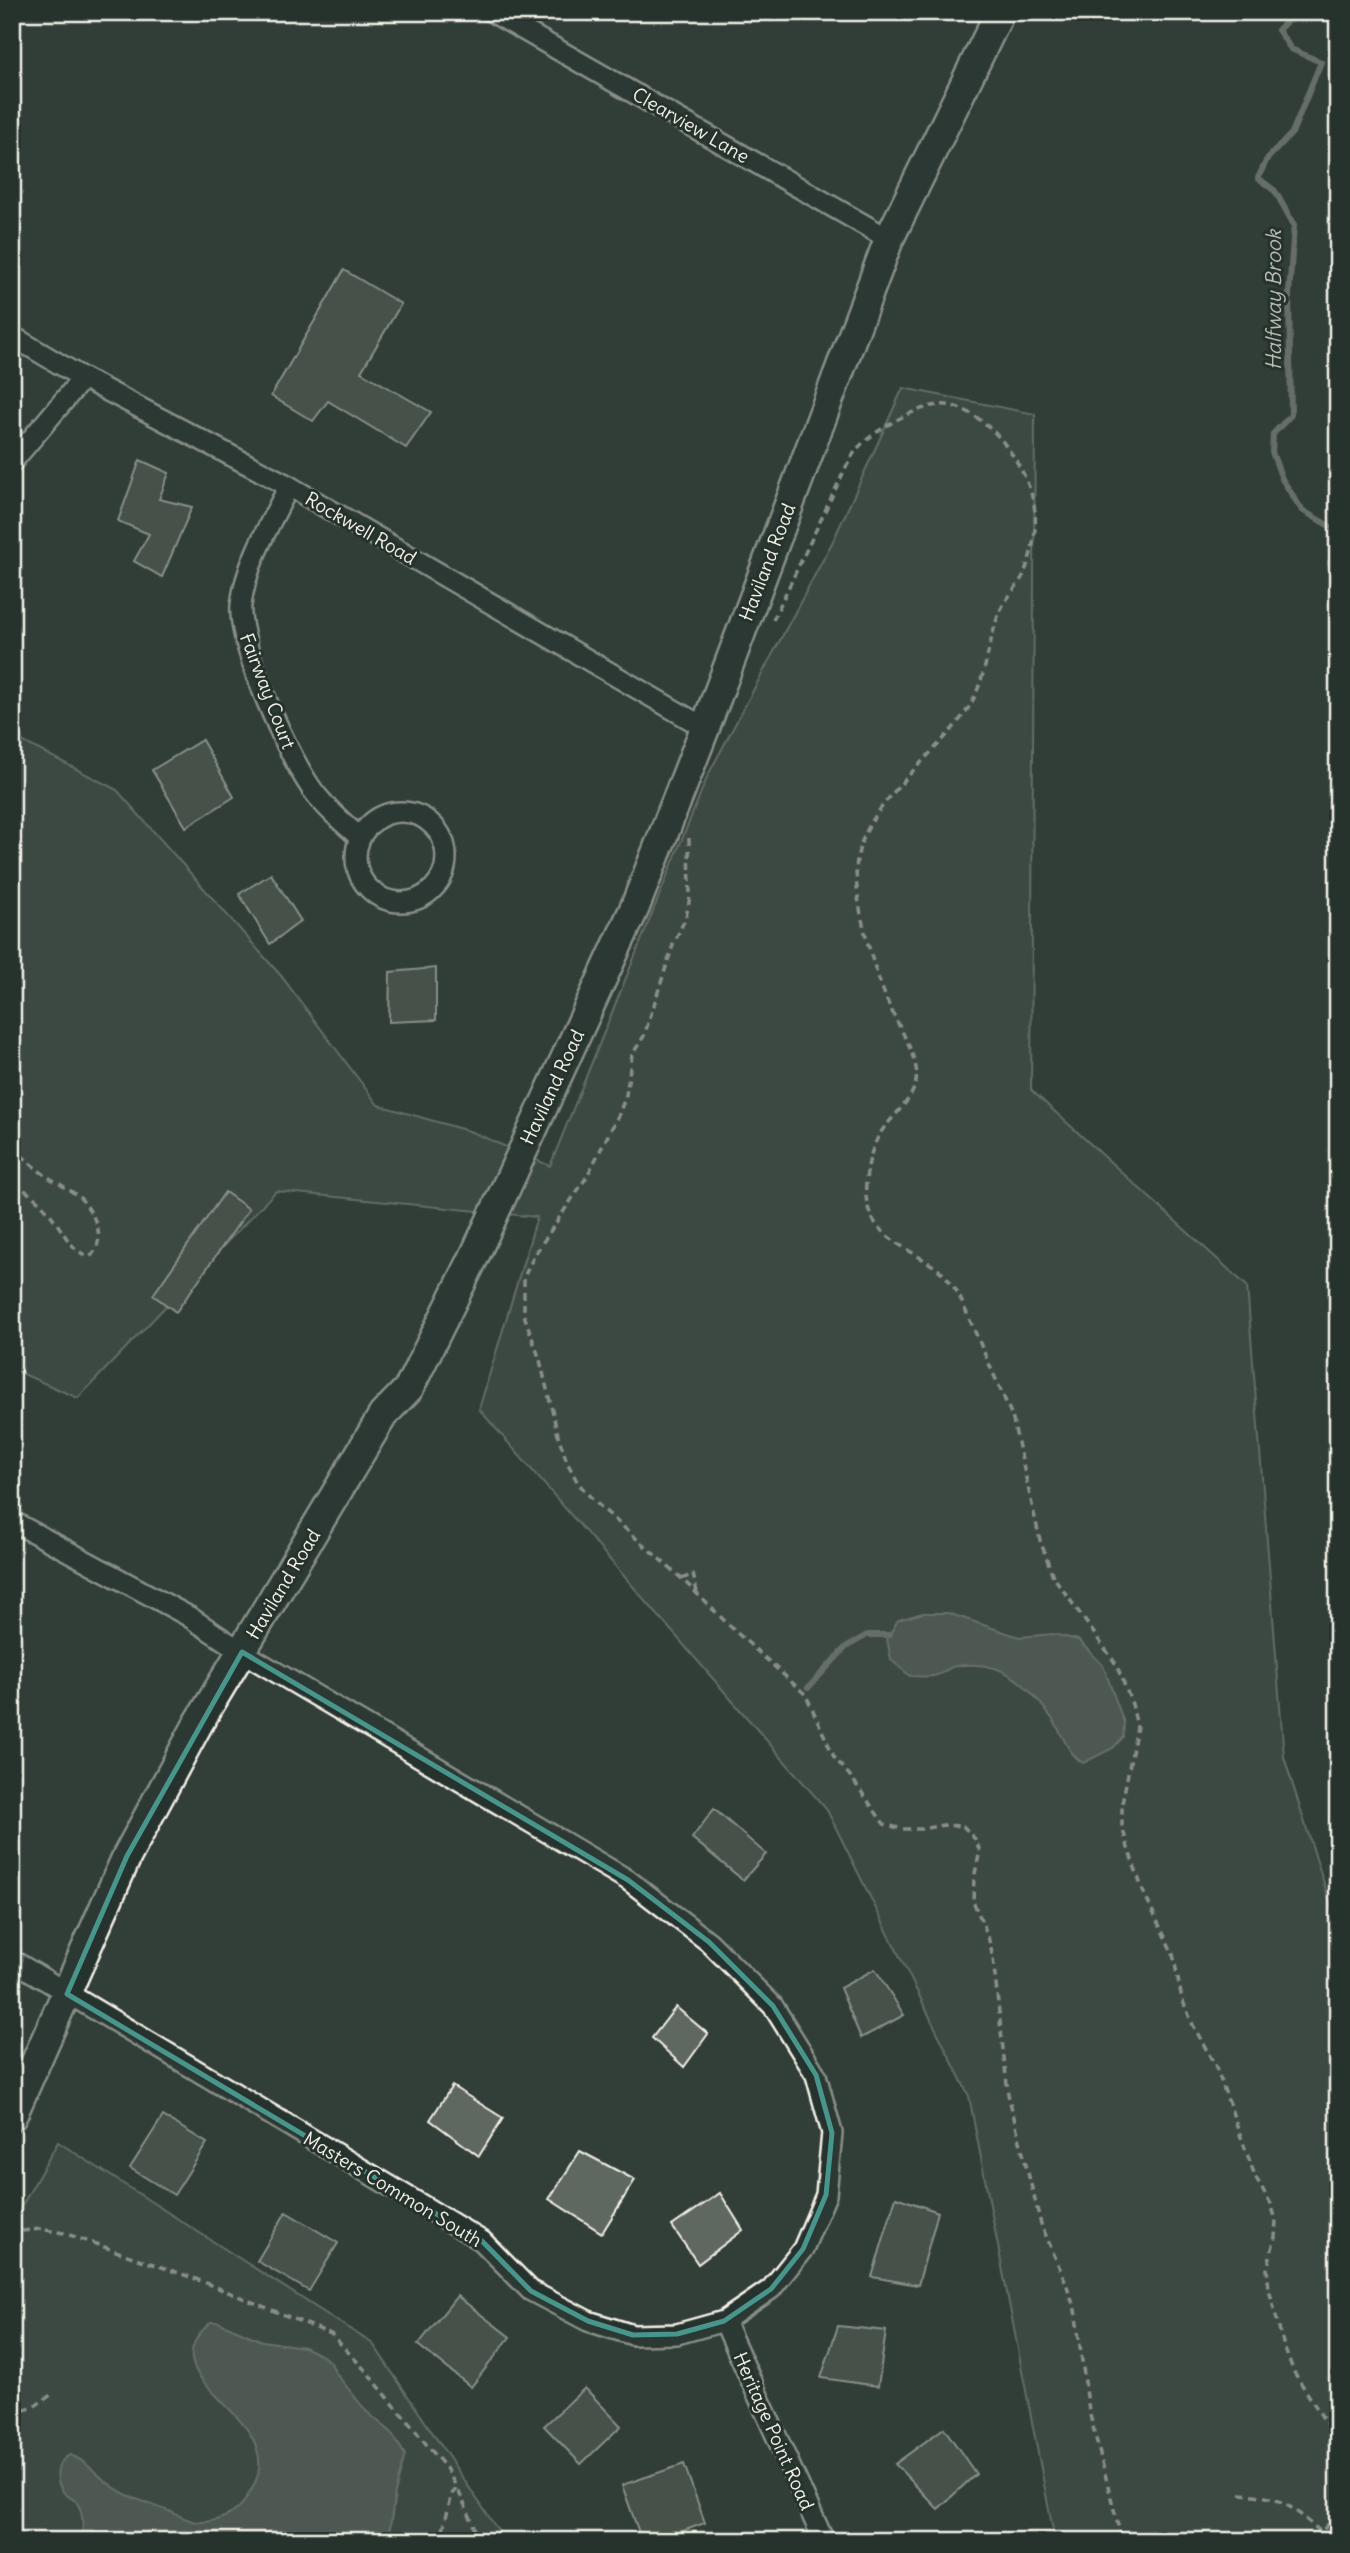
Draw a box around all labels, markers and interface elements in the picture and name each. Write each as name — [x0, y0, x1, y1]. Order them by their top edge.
street label: Clearview Lane — [628, 82, 754, 168]
water label: Halfway Brook — [1260, 229, 1287, 370]
street label: Rockwell Road — [301, 486, 421, 570]
street label: Haviland Road — [734, 500, 800, 624]
street label: Fairway Court — [235, 630, 301, 752]
street label: Haviland Road — [515, 1026, 589, 1148]
street label: Haviland Road — [241, 1525, 325, 1643]
street label: Masters Common South — [299, 2126, 487, 2252]
street label: Heritage Point Road — [728, 2348, 820, 2514]

